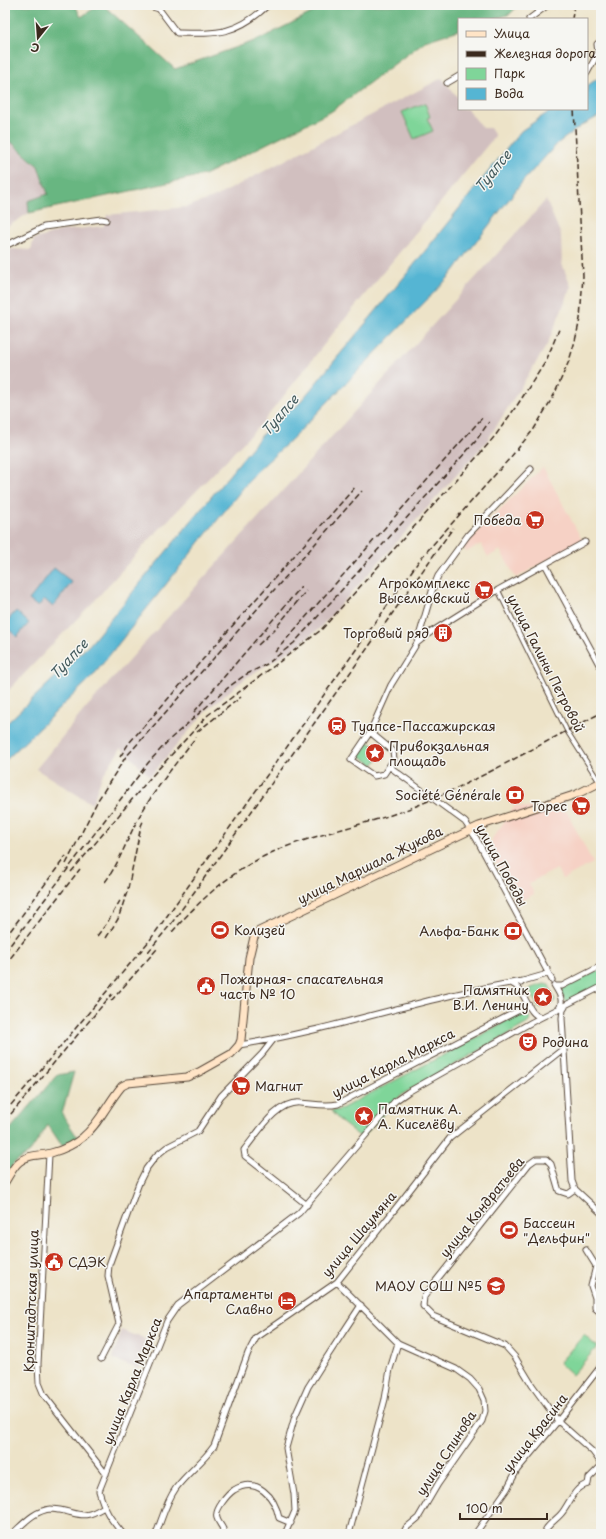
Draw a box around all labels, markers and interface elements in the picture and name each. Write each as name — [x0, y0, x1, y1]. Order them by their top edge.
north arrow — [18, 18, 58, 58]
legend — [458, 18, 588, 110]
text: Улица — [494, 24, 530, 42]
text: С — [28, 39, 41, 57]
text: Железная дорога — [494, 44, 597, 62]
text: Парк — [494, 64, 526, 82]
text: Вода — [494, 84, 524, 102]
water label: Туапсе — [469, 144, 517, 196]
water label: Туапсе — [256, 388, 304, 440]
supermarket icon: Победа — [524, 509, 546, 531]
place label: Победа — [474, 510, 522, 529]
place label: Агрокомплекс Выселковский — [379, 573, 470, 607]
supermarket icon: Агрокомплекс Выселковский — [473, 579, 495, 601]
street label: улица Галины Петровой — [503, 590, 590, 735]
building icon: Торговый ряд — [432, 622, 454, 644]
place label: Торговый ряд — [343, 623, 429, 642]
water label: Туапсе — [44, 633, 94, 684]
station icon: Туапсе-Пассажирская — [326, 715, 348, 737]
place label: Туапсе-Пассажирская — [351, 716, 496, 735]
place label: Привокзальная площадь — [389, 736, 490, 770]
place icon: Привокзальная площадь — [364, 742, 386, 764]
bank icon: Société Générale — [504, 784, 526, 806]
place label: Société Générale — [395, 785, 501, 804]
supermarket icon: Торес — [570, 795, 592, 817]
place label: Торес — [531, 796, 567, 815]
street label: улица Победы — [472, 820, 533, 909]
street label: улица Маршала Жукова — [294, 821, 446, 908]
sports icon: Колизей — [209, 919, 231, 941]
place label: Колизей — [234, 920, 285, 939]
bank icon: Альфа-Банк — [502, 920, 524, 942]
place label: Альфа-Банк — [419, 921, 499, 940]
place label: Пожарная- спасательная часть № 10 — [220, 969, 384, 1003]
public building icon: Пожарная- спасательная часть № 10 — [195, 975, 217, 997]
place label: Памятник В.И. Ленину — [453, 980, 529, 1014]
place icon: Памятник В.И. Ленину — [532, 986, 554, 1008]
street label: улица Карла Маркса — [328, 1023, 458, 1102]
theatre icon: Родина — [517, 1031, 539, 1053]
place label: Родина — [542, 1032, 589, 1051]
supermarket icon: Магнит — [230, 1075, 252, 1097]
place label: Магнит — [255, 1076, 303, 1095]
place label: Памятник А. А. Киселёву — [378, 1099, 462, 1133]
place icon: Памятник А. А. Киселёву — [353, 1105, 375, 1127]
street label: улица Кондратьева — [435, 1151, 529, 1261]
street label: улица Шаумяна — [317, 1186, 401, 1281]
place label: Бассеин "Дельфин" — [523, 1213, 590, 1247]
sports icon: Бассеин "Дельфин" — [498, 1219, 520, 1241]
street label: Кронштадтская улица — [19, 1228, 43, 1373]
public building icon: СДЭК — [43, 1251, 65, 1273]
place label: СДЭК — [68, 1252, 106, 1271]
school or university icon: МАОУ СОШ №5 — [485, 1275, 507, 1297]
place label: МАОУ СОШ №5 — [375, 1276, 482, 1295]
place label: Апартаменты Славно — [183, 1284, 273, 1318]
hotel icon: Апартаменты Славно — [276, 1290, 298, 1312]
street label: улица Карла Маркса — [97, 1314, 166, 1447]
street label: улица Красина — [498, 1389, 572, 1476]
street label: улица Спинова — [411, 1406, 481, 1499]
scale bar — [460, 1495, 547, 1521]
text: 100 m — [466, 1499, 503, 1517]

